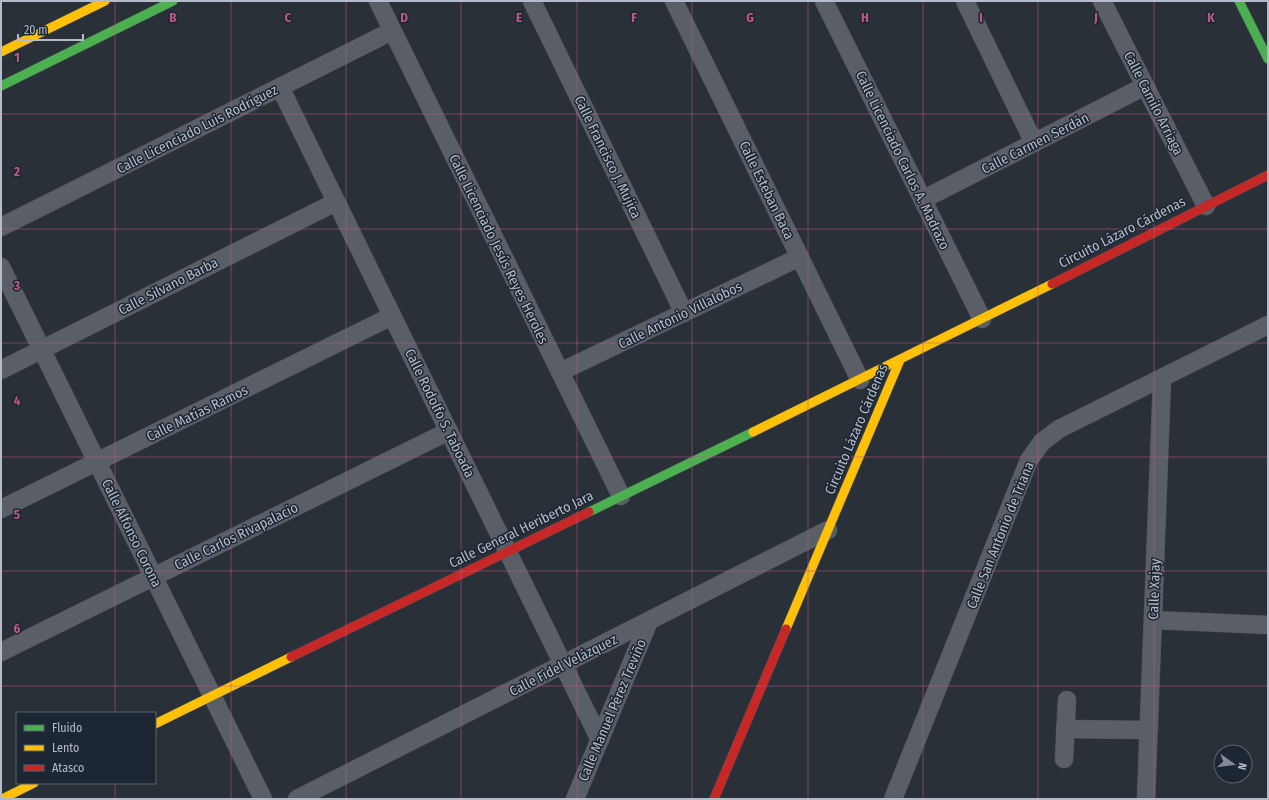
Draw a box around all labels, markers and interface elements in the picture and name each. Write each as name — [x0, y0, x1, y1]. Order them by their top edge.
text: B — [169, 10, 177, 25]
text: C — [285, 10, 292, 25]
text: D — [400, 10, 408, 25]
text: E — [516, 10, 522, 25]
text: F — [631, 10, 637, 25]
text: G — [746, 10, 754, 25]
text: H — [861, 10, 869, 25]
text: I — [979, 10, 983, 25]
text: J — [1093, 10, 1098, 25]
text: K — [1207, 10, 1215, 25]
scale bar — [18, 16, 83, 42]
text: 20 m — [24, 23, 48, 37]
street label: Calle Camilo Arriaga — [1120, 48, 1187, 158]
text: 1 — [14, 50, 20, 65]
street label: Calle Licenciado Carlos A. Madrazo — [852, 68, 953, 252]
street label: Calle Licenciado Luis Rodríguez — [114, 81, 281, 178]
street label: Calle Francisco J. Mujica — [570, 93, 645, 222]
street label: Calle Carmen Serdán — [979, 109, 1092, 178]
street label: Calle Esteban Baca — [735, 138, 798, 242]
street label: Calle Licenciado Jesús Reyes Heroles — [445, 151, 552, 347]
text: 2 — [13, 164, 20, 179]
street label: Circuito Lázaro Cárdenas — [1056, 193, 1189, 272]
street label: Calle Silvano Barba — [115, 254, 221, 319]
text: 3 — [13, 278, 20, 293]
street label: Calle Antonio Villalobos — [615, 278, 745, 353]
street label: Calle Rodolfo S. Taboada — [401, 346, 478, 480]
street label: Circuito Lázaro Cárdenas — [821, 361, 892, 497]
street label: Calle Matías Ramos — [144, 382, 251, 445]
text: 4 — [14, 393, 21, 408]
street label: Calle San Antonio de Triana — [963, 459, 1038, 611]
street label: Calle Alfonso Corona — [98, 476, 165, 590]
street label: Calle General Heriberto Jara — [446, 487, 596, 572]
street label: Calle Carlos Rivapalacio — [172, 499, 301, 574]
text: 5 — [14, 507, 20, 522]
street label: Calle Xajay — [1145, 557, 1164, 620]
text: 6 — [14, 621, 21, 636]
street label: Calle Fidel Velázquez — [507, 631, 620, 700]
street label: Calle Manuel Pérez Treviño — [575, 637, 650, 784]
legend — [16, 712, 156, 784]
text: Fluido — [52, 721, 82, 735]
text: Lento — [52, 741, 79, 755]
north arrow — [1213, 744, 1253, 784]
text: Atasco — [52, 761, 84, 775]
text: N — [1235, 762, 1249, 771]

